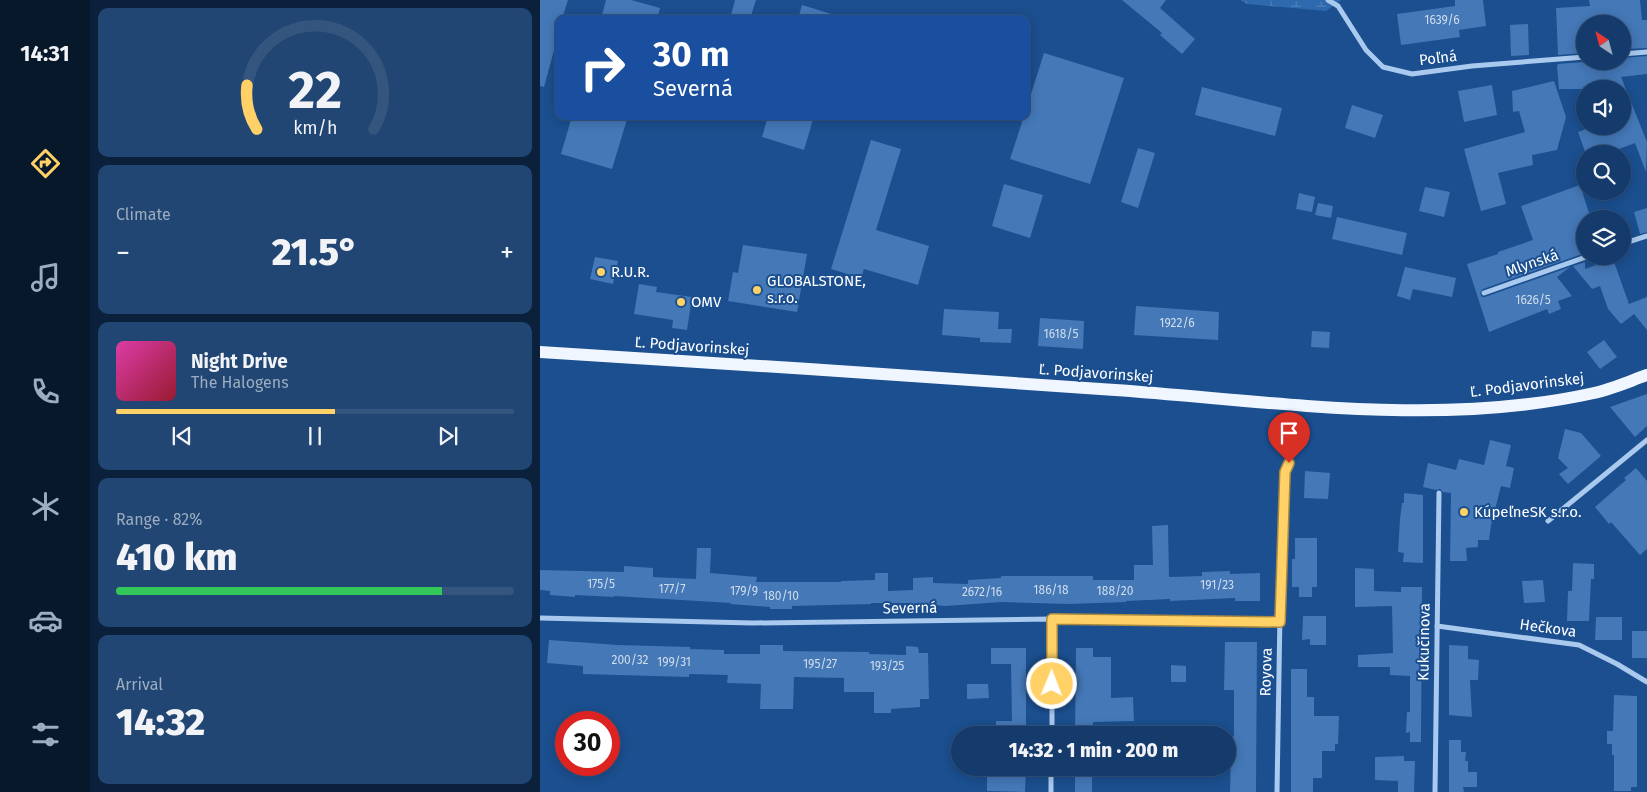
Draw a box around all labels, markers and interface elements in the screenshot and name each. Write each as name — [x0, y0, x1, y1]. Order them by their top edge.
house number: 1639/6 — [1424, 13, 1460, 27]
north arrow — [1576, 15, 1631, 70]
map controls — [1576, 15, 1631, 265]
text: 30 m — [653, 33, 730, 75]
icon: right — [570, 35, 635, 100]
text: 14:31 — [20, 40, 70, 67]
street label: Poľná — [1418, 47, 1458, 69]
text: 22 — [288, 59, 342, 122]
text: Severná — [653, 75, 733, 102]
button: sound — [1576, 80, 1631, 135]
text: km/h — [293, 117, 337, 139]
button: search — [1576, 145, 1631, 200]
icon: directions — [28, 146, 63, 181]
text: Climate — [116, 205, 171, 224]
button: layers — [1576, 210, 1631, 265]
text: 21.5° — [272, 229, 358, 275]
text: − — [116, 236, 130, 269]
text: + — [500, 236, 514, 269]
street label: Mlynská — [1503, 246, 1561, 280]
icon: music — [28, 260, 63, 295]
place label: R.U.R. — [611, 263, 650, 281]
marker: R.U.R. — [595, 266, 607, 278]
place label: GLOBALSTONE, s.r.o. — [767, 272, 866, 307]
marker: GLOBALSTONE, s.r.o. — [751, 284, 763, 296]
place label: OMV — [691, 293, 722, 311]
house number: 1626/5 — [1515, 293, 1551, 307]
marker: OMV — [675, 296, 687, 308]
house number: 1922/6 — [1159, 316, 1195, 330]
house number: 1618/5 — [1044, 327, 1078, 341]
street label: Ľ. Podjavorinskej — [634, 333, 750, 359]
text: Night Drive — [191, 350, 288, 373]
street label: Ľ. Podjavorinskej — [1038, 360, 1154, 386]
street label: Ľ. Podjavorinskej — [1469, 369, 1585, 401]
text: The Halogens — [191, 373, 289, 392]
icon: phone — [28, 374, 63, 409]
pin — [1268, 412, 1310, 463]
icon: arrive — [1275, 419, 1303, 447]
icon: previous — [168, 422, 196, 450]
icon: pause — [301, 422, 329, 450]
icon: next — [434, 422, 462, 450]
icon: climate — [28, 489, 63, 524]
place label: KúpeľneSK s.r.o. — [1474, 503, 1582, 521]
marker: KúpeľneSK s.r.o. — [1458, 506, 1470, 518]
text: Range · 82% — [116, 510, 203, 529]
text: 410 km — [116, 534, 238, 580]
house number: 175/5 — [587, 577, 615, 591]
house number: 191/23 — [1200, 578, 1234, 592]
house number: 177/7 — [659, 582, 685, 596]
house number: 186/18 — [1033, 583, 1069, 597]
house number: 179/9 — [730, 584, 758, 598]
house number: 188/20 — [1097, 584, 1134, 598]
house number: 2672/16 — [962, 585, 1002, 599]
house number: 180/10 — [763, 589, 799, 603]
street label: Severná — [883, 599, 937, 617]
icon: car — [28, 603, 63, 638]
street label: Kukučínova — [1414, 603, 1434, 681]
street label: Hečkova — [1518, 615, 1578, 641]
street label: Royova — [1256, 647, 1276, 697]
house number: 200/32 — [611, 653, 649, 667]
house number: 199/31 — [657, 655, 691, 669]
house number: 195/27 — [803, 657, 837, 671]
position arrow — [1025, 657, 1077, 709]
house number: 193/25 — [870, 659, 904, 673]
text: Arrival — [116, 675, 163, 694]
text: 14:32 — [116, 699, 205, 745]
speed limit sign: 30 — [555, 711, 620, 776]
icon: filters — [28, 717, 63, 752]
text: 14:32 · 1 min · 200 m — [1009, 739, 1178, 762]

